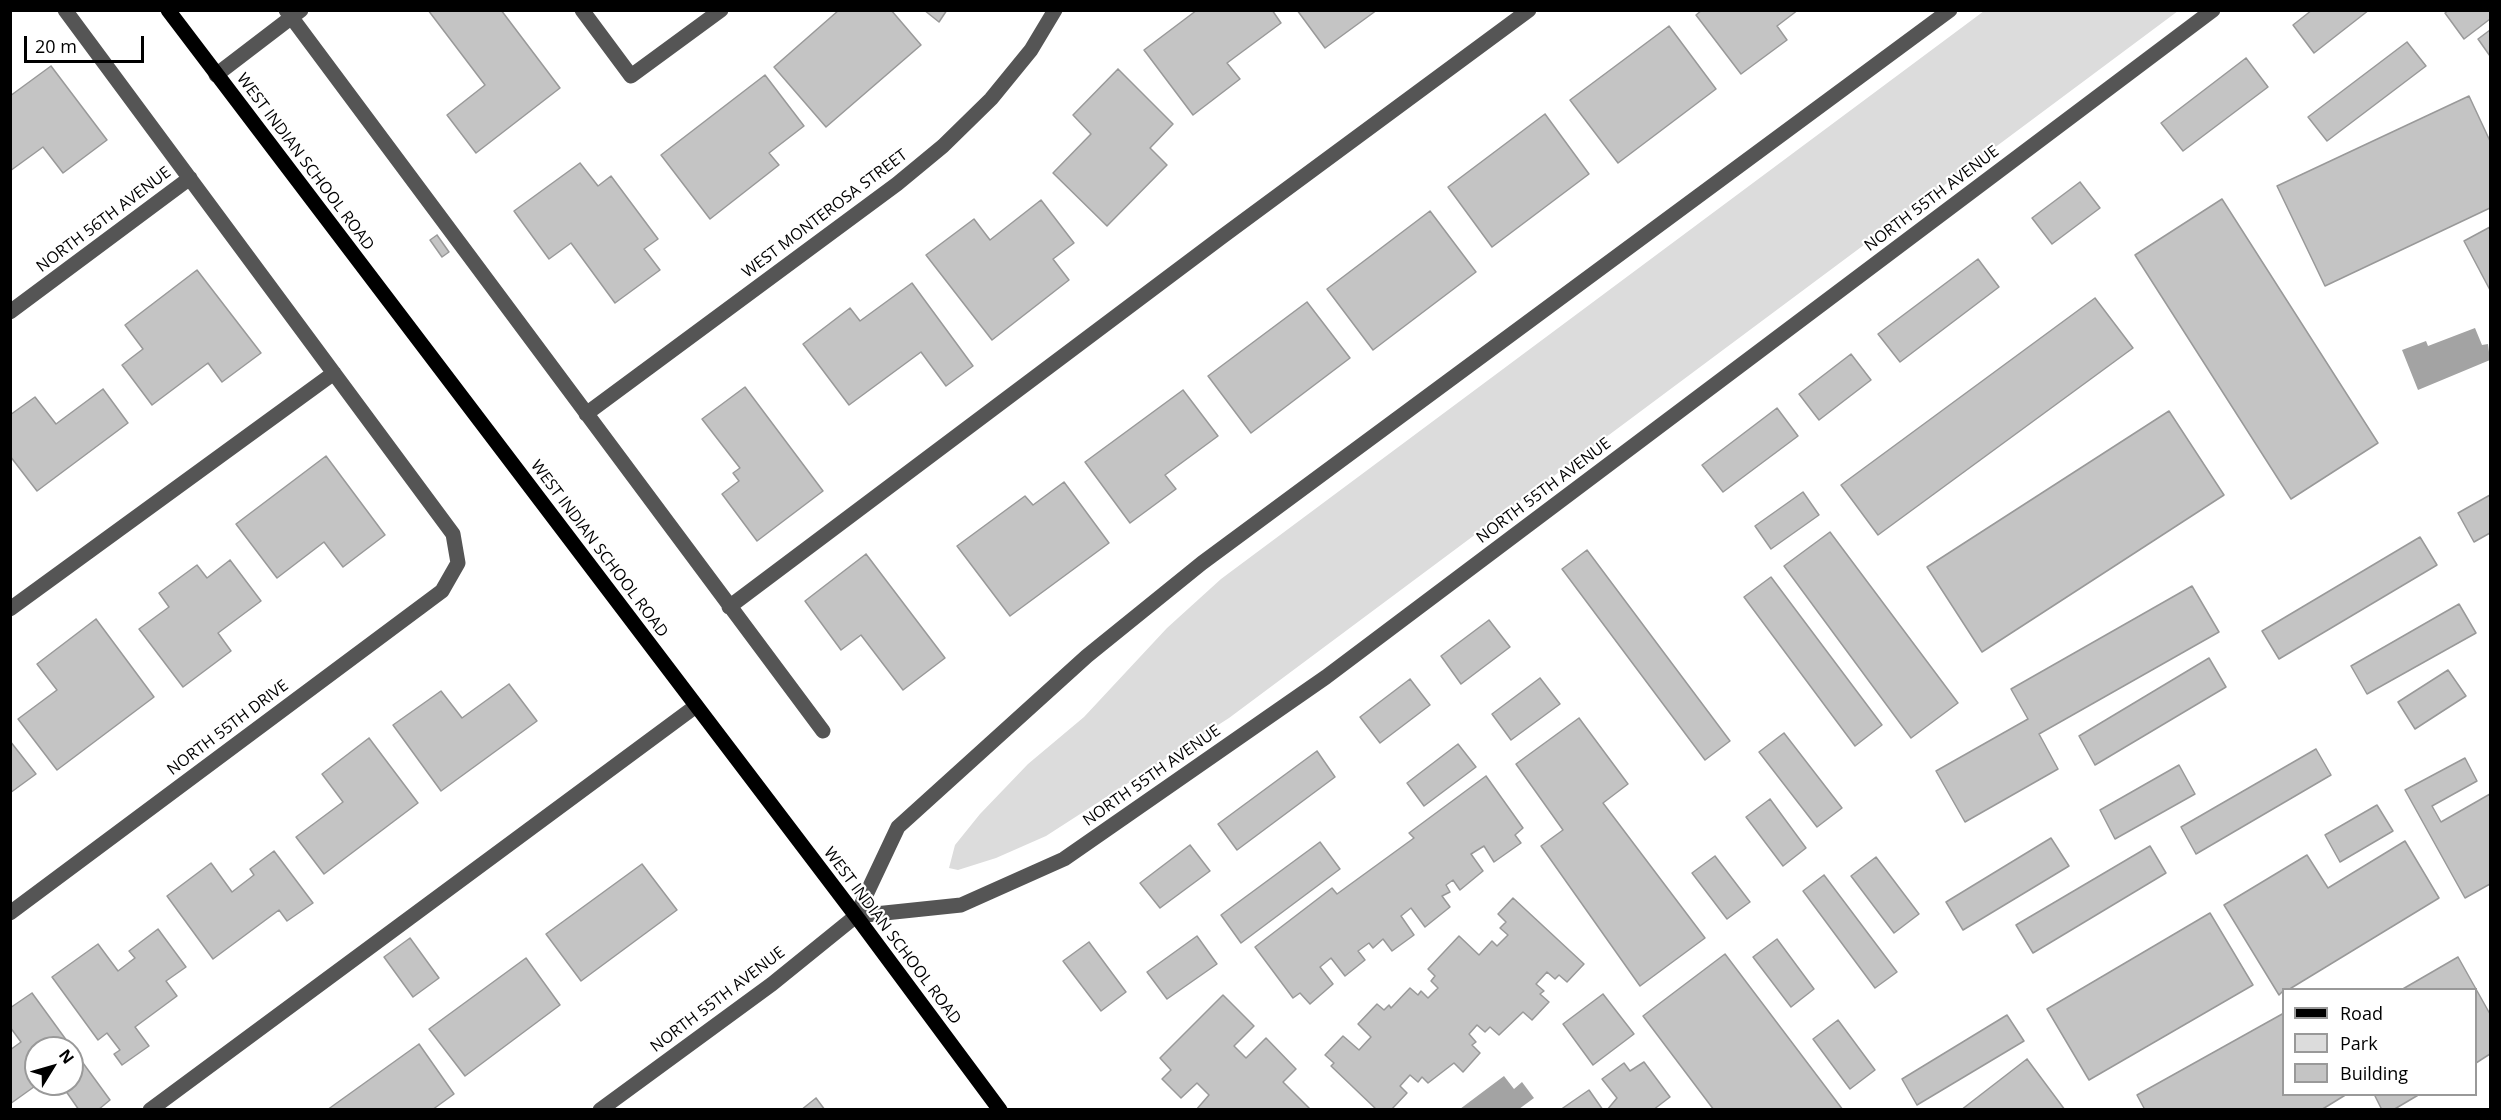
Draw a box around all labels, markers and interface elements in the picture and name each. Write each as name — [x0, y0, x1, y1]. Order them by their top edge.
scale bar — [27, 24, 147, 62]
text: 20 m — [35, 34, 77, 58]
street label: WEST INDIAN SCHOOL ROAD — [232, 70, 378, 254]
street label: NORTH 55TH AVENUE — [1861, 142, 2003, 256]
street label: WEST MONTEROSA STREET — [739, 146, 911, 282]
street label: NORTH 56TH AVENUE — [33, 163, 175, 277]
street label: NORTH 55TH AVENUE — [1473, 434, 1615, 548]
street label: WEST INDIAN SCHOOL ROAD — [526, 457, 672, 641]
street label: NORTH 55TH DRIVE — [164, 676, 292, 780]
street label: NORTH 55TH AVENUE — [1080, 721, 1224, 831]
street label: WEST INDIAN SCHOOL ROAD — [819, 844, 965, 1028]
street label: NORTH 55TH AVENUE — [647, 943, 789, 1057]
legend — [2282, 988, 2477, 1096]
text: Road — [2340, 1001, 2383, 1025]
text: Park — [2340, 1031, 2378, 1055]
north arrow — [24, 1036, 84, 1096]
text: N — [54, 1045, 79, 1068]
text: Building — [2340, 1061, 2408, 1085]

